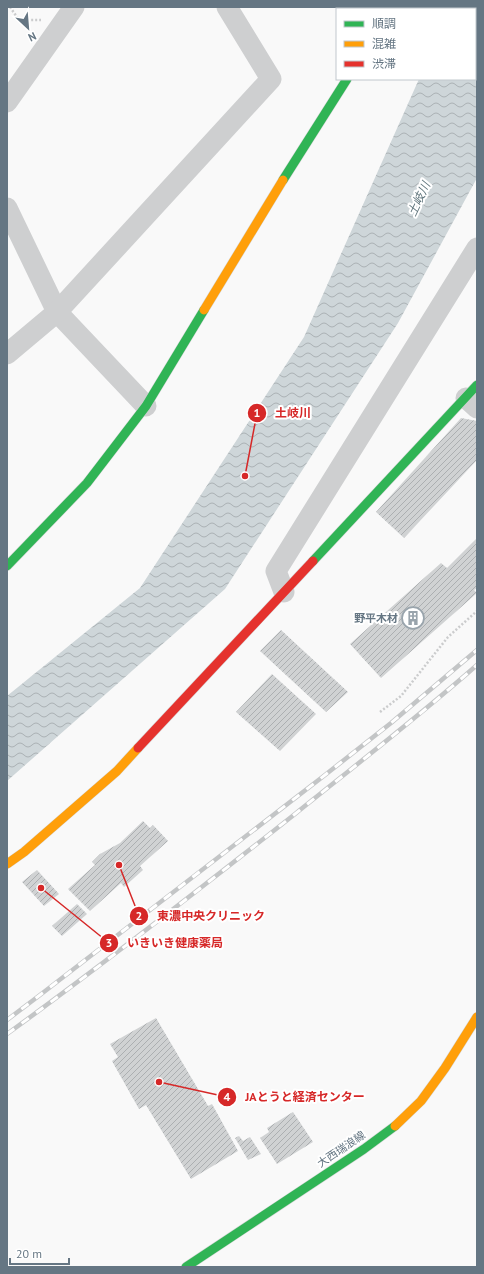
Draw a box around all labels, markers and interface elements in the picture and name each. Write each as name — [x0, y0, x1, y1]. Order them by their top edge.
north arrow — [8, 8, 48, 48]
legend — [336, 8, 476, 80]
text: 順調 — [372, 16, 396, 31]
text: N — [26, 29, 39, 45]
text: 混雑 — [372, 36, 396, 51]
text: 渋滞 — [372, 56, 396, 71]
water label: 土岐川 — [404, 177, 434, 218]
callout: 土岐川 — [247, 401, 319, 425]
text: 1 — [254, 405, 260, 420]
text: 土岐川 — [275, 405, 311, 420]
building icon: 野平木材 — [400, 605, 426, 631]
place label: 野平木材 — [354, 611, 398, 625]
callout: 東濃中央クリニック — [129, 904, 273, 928]
text: 2 — [136, 908, 142, 923]
text: 東濃中央クリニック — [157, 908, 265, 923]
callout: いきいき健康薬局 — [99, 931, 231, 955]
text: 3 — [106, 935, 112, 950]
text: いきいき健康薬局 — [127, 935, 223, 950]
callout: JAとうと経済センター — [217, 1085, 373, 1109]
text: 4 — [224, 1089, 231, 1104]
text: JAとうと経済センター — [244, 1089, 365, 1104]
street label: 大西瑞浪線 — [314, 1128, 368, 1170]
scale bar — [10, 1240, 69, 1266]
text: 20 m — [16, 1246, 42, 1261]

